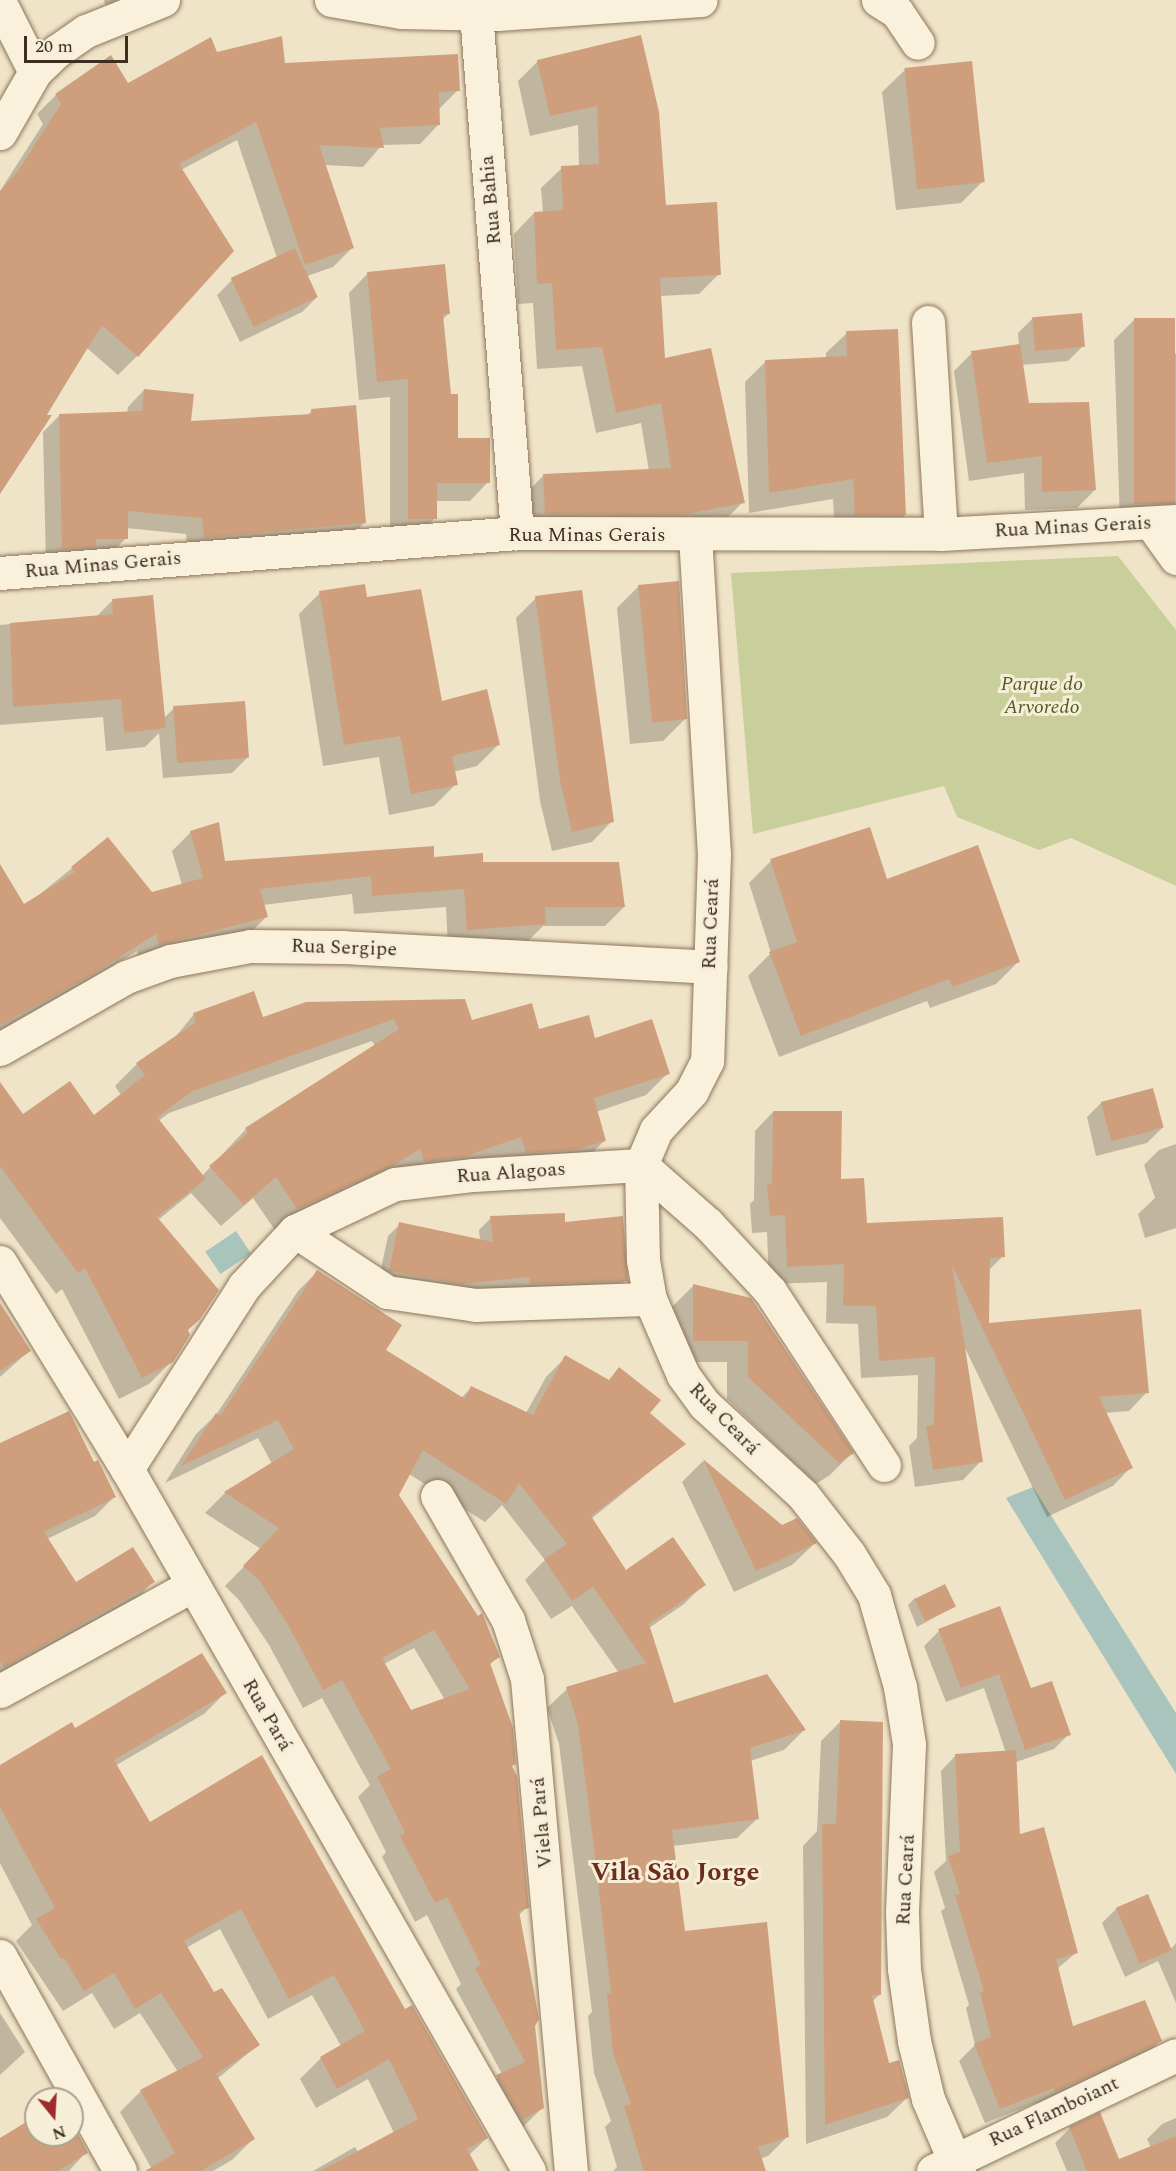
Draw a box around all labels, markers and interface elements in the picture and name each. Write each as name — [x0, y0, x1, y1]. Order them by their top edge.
scale bar — [27, 24, 130, 62]
text: 20 m — [35, 33, 73, 60]
street label: Rua Bahia — [475, 154, 507, 246]
street label: Rua Minas Gerais — [994, 511, 1152, 543]
street label: Rua Minas Gerais — [508, 523, 666, 547]
street label: Rua Minas Gerais — [24, 546, 182, 584]
park label: Parque do Arvoredo — [1001, 672, 1083, 719]
street label: Rua Ceará — [697, 878, 725, 970]
street label: Rua Sergipe — [291, 934, 397, 962]
street label: Rua Alagoas — [455, 1157, 567, 1189]
street label: Rua Ceará — [684, 1378, 764, 1460]
street label: Rua Pará — [237, 1675, 297, 1755]
street label: Viela Pará — [526, 1776, 558, 1870]
street label: Rua Ceará — [892, 1834, 920, 1926]
district label: Vila São Jorge — [591, 1857, 759, 1889]
street label: Rua Flamboiant — [985, 2071, 1123, 2153]
north arrow — [24, 2087, 84, 2147]
text: N — [49, 2119, 69, 2146]

